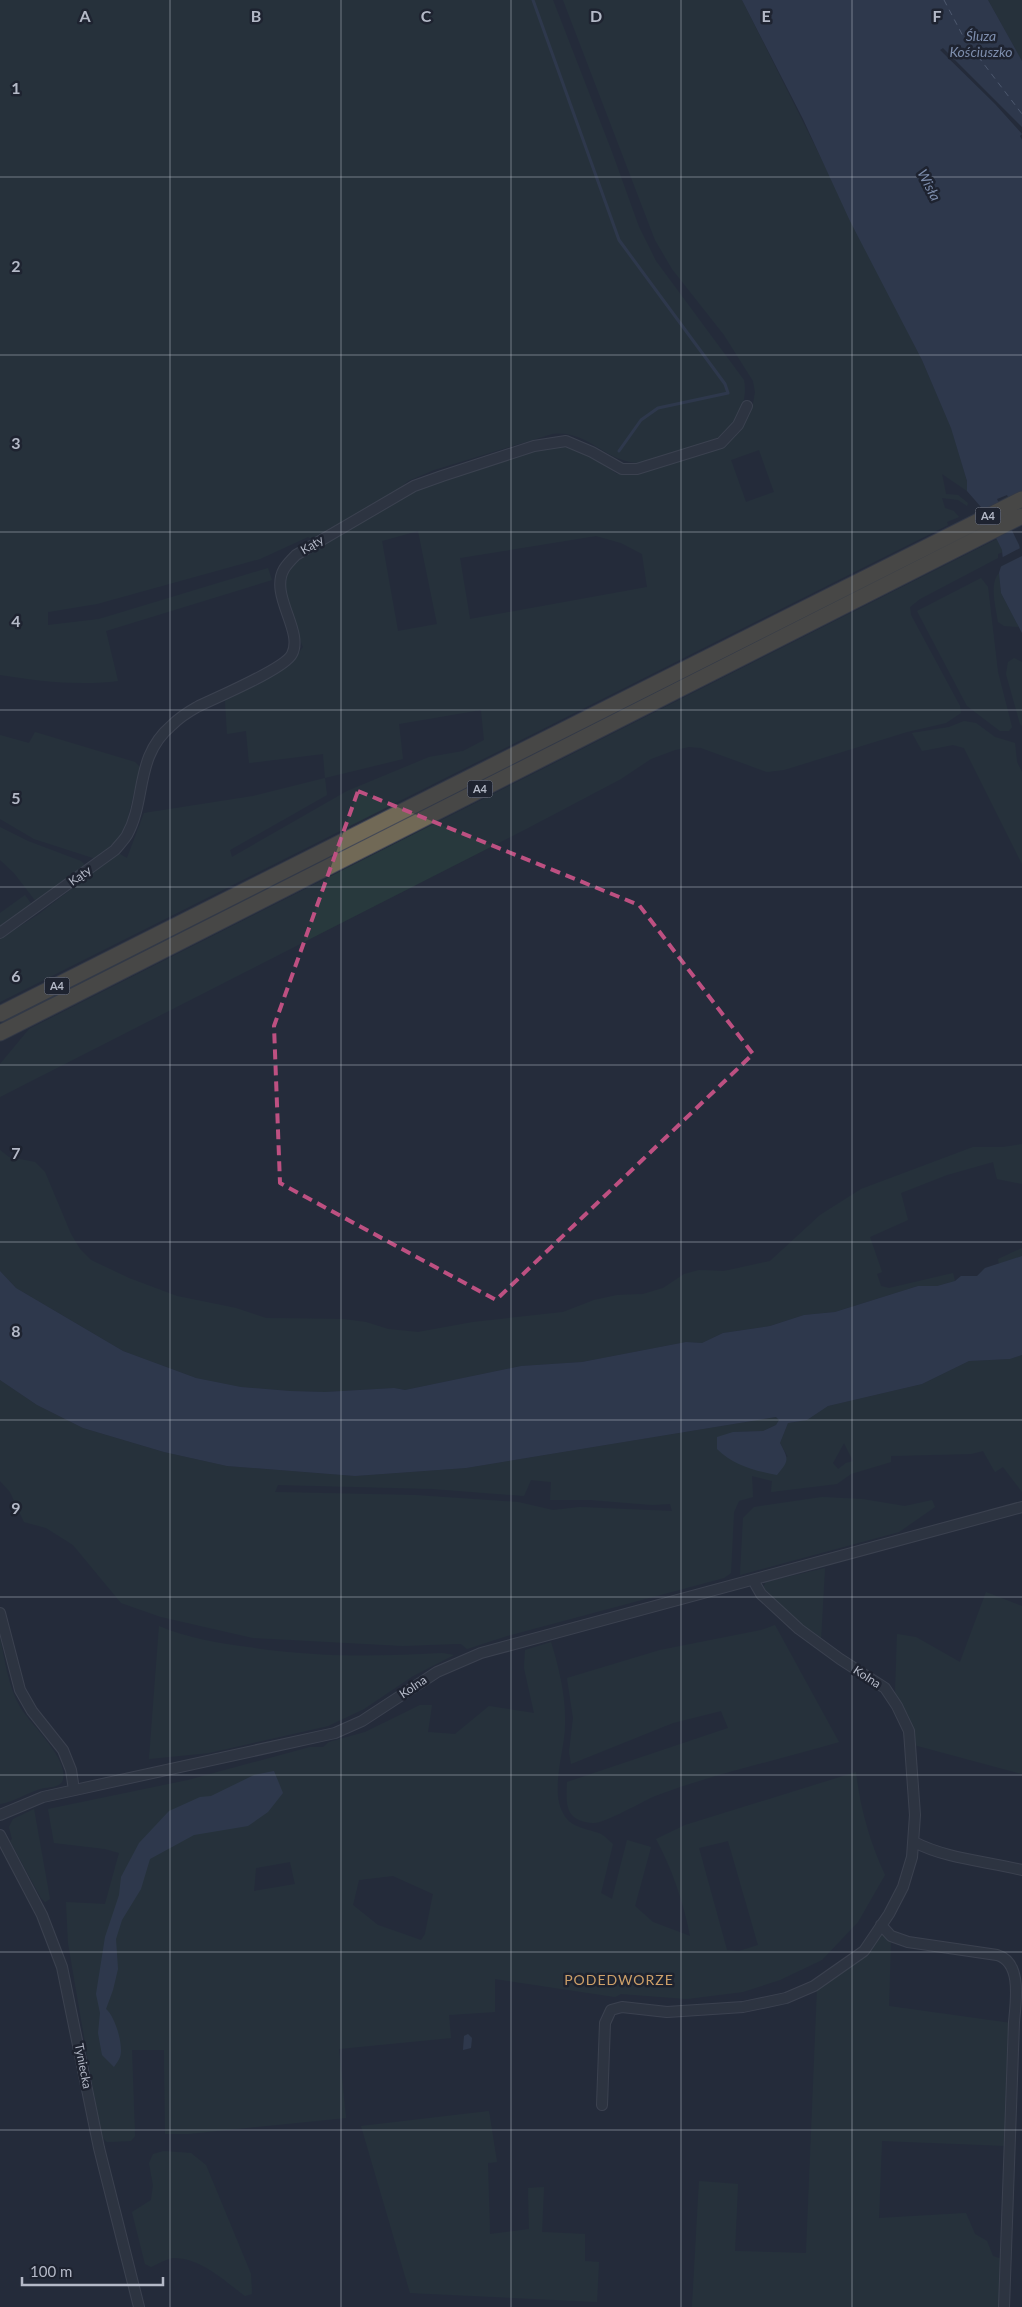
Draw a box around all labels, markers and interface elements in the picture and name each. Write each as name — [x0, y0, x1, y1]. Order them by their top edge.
text: A — [78, 6, 91, 25]
text: B — [251, 6, 261, 25]
text: C — [421, 6, 432, 25]
text: D — [590, 6, 602, 25]
text: E — [761, 6, 771, 25]
text: F — [932, 6, 942, 25]
water label: Śluza Kościuszko — [949, 27, 1013, 60]
text: 1 — [11, 78, 21, 97]
water label: Wisła — [914, 166, 945, 204]
text: 2 — [11, 256, 21, 275]
text: 3 — [11, 433, 21, 452]
road number: A4 — [976, 508, 1000, 524]
street label: Kąty — [297, 531, 327, 557]
text: 4 — [11, 611, 21, 630]
road number: A4 — [468, 781, 492, 798]
text: 5 — [11, 788, 21, 807]
street label: Kąty — [65, 862, 95, 889]
text: 6 — [11, 966, 21, 985]
road number: A4 — [44, 978, 70, 994]
text: 7 — [11, 1143, 21, 1162]
text: 8 — [11, 1321, 21, 1340]
text: 9 — [11, 1498, 21, 1517]
street label: Kolna — [851, 1662, 884, 1691]
street label: Kolna — [396, 1672, 429, 1701]
district label: PODEDWORZE — [564, 1971, 674, 1988]
street label: Tyniecka — [72, 2042, 95, 2090]
scale bar — [22, 2254, 164, 2286]
text: 100 m — [30, 2262, 72, 2280]

